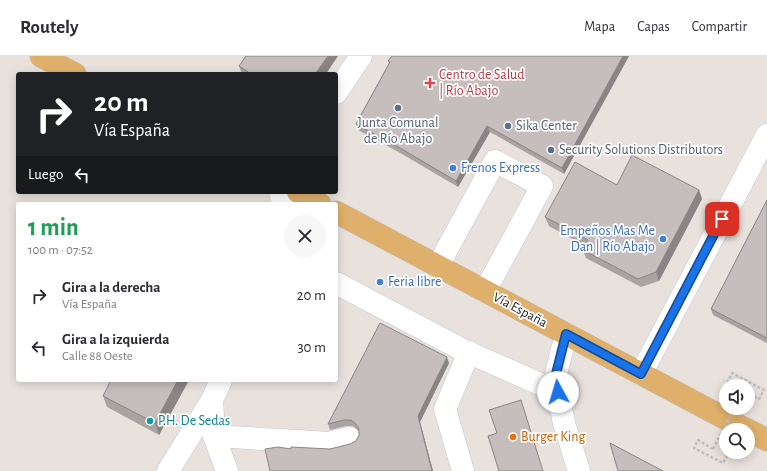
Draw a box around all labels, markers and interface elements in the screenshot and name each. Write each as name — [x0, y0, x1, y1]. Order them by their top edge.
text: Routely — [20, 18, 79, 37]
text: Mapa — [584, 20, 615, 34]
text: Capas — [637, 20, 670, 34]
text: Compartir — [692, 20, 747, 34]
place label: Centro de Salud | Río Abajo — [439, 68, 524, 99]
marker: Centro de Salud | Río Abajo — [424, 77, 436, 89]
icon: right — [28, 88, 80, 140]
text: 20 m — [94, 89, 149, 117]
marker: Junta Comunal de Río Abajo — [393, 103, 403, 113]
place label: Junta Comunal de Río Abajo — [358, 116, 438, 146]
place label: Sika Center — [516, 119, 577, 133]
marker: Sika Center — [503, 121, 513, 131]
text: Vía España — [94, 122, 170, 140]
place label: Security Solutions Distributors — [559, 143, 723, 157]
marker: Security Solutions Distributors — [546, 145, 556, 155]
place label: Frenos Express — [461, 161, 540, 175]
marker: Frenos Express — [448, 163, 458, 173]
icon: left — [71, 164, 93, 186]
text: Luego — [28, 167, 63, 182]
pin — [705, 202, 739, 236]
icon: arrive — [711, 208, 733, 230]
button: close — [284, 215, 326, 257]
text: 1 min — [28, 216, 79, 240]
place label: Empeños Mas Me Dan | Río Abajo — [560, 224, 655, 255]
marker: Empeños Mas Me Dan | Río Abajo — [658, 234, 668, 244]
text: 100 m · 07:52 — [28, 244, 93, 257]
place label: Feria libre — [388, 275, 442, 289]
marker: Feria libre — [375, 277, 385, 287]
text: Gira a la derecha — [62, 280, 161, 295]
icon: right — [28, 285, 50, 307]
text: 20 m — [297, 288, 326, 303]
street label: Vía España — [491, 290, 550, 330]
text: Vía España — [62, 298, 117, 311]
text: Gira a la izquierda — [62, 332, 169, 347]
icon: left — [28, 337, 50, 359]
text: 30 m — [297, 340, 326, 355]
text: Calle 88 Oeste — [62, 350, 133, 363]
position arrow — [537, 371, 579, 413]
map controls — [719, 379, 755, 459]
button: sound — [719, 379, 755, 415]
place label: P.H. De Sedas — [158, 414, 230, 428]
marker: P.H. De Sedas — [145, 416, 155, 426]
button: search — [719, 423, 755, 459]
place label: Burger King — [521, 430, 585, 444]
marker: Burger King — [508, 432, 518, 442]

